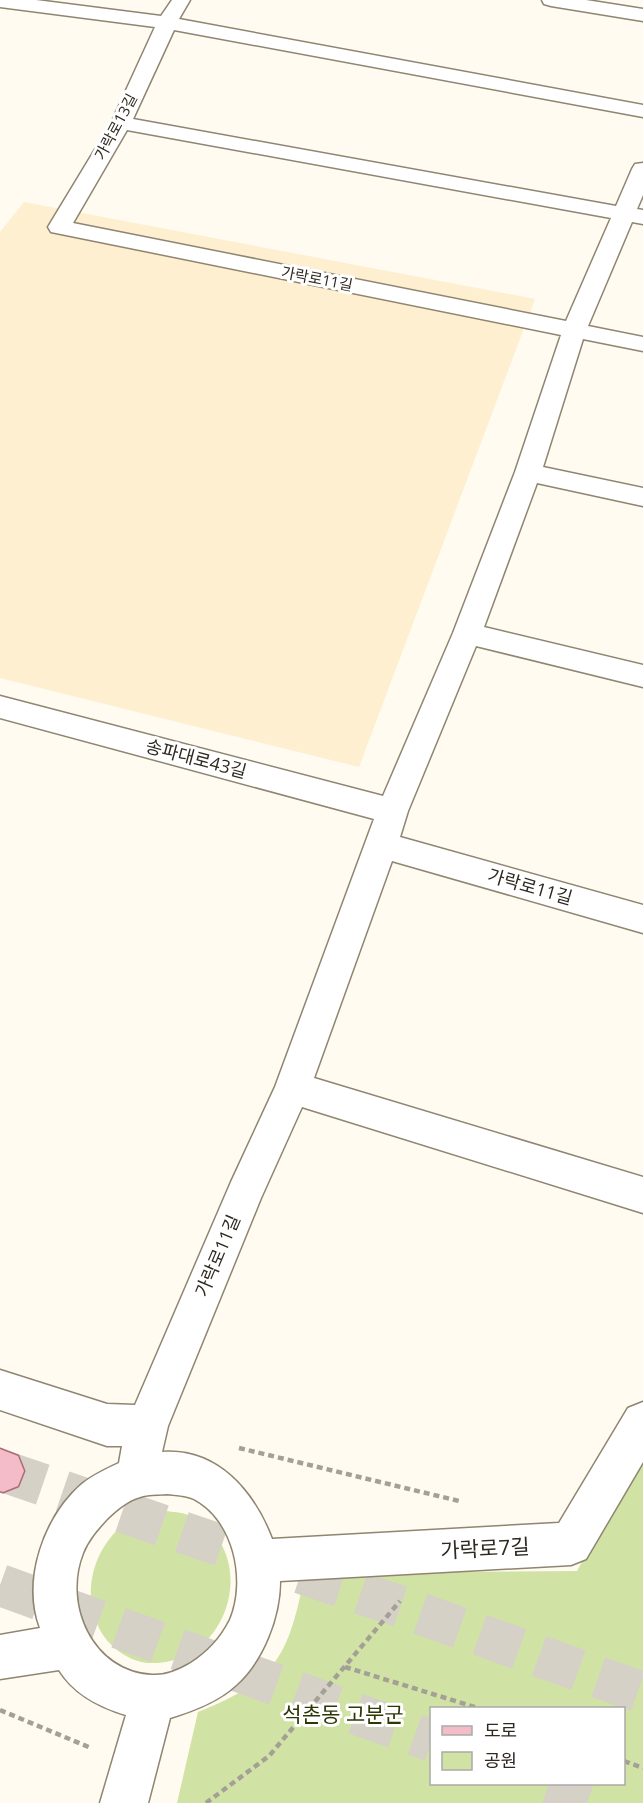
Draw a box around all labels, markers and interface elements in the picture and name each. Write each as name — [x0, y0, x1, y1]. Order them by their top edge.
street label: 가락로13길 — [89, 90, 141, 163]
street label: 가락로11길 — [280, 261, 355, 295]
street label: 송파대로43길 — [143, 733, 249, 783]
street label: 가락로11길 — [485, 863, 575, 910]
street label: 가락로11길 — [189, 1211, 245, 1300]
street label: 가락로7길 — [440, 1532, 530, 1564]
park label: 석촌동 고분군 — [282, 1700, 404, 1728]
legend — [430, 1707, 625, 1785]
text: 도로 — [484, 1718, 517, 1742]
text: 공원 — [484, 1748, 517, 1772]

